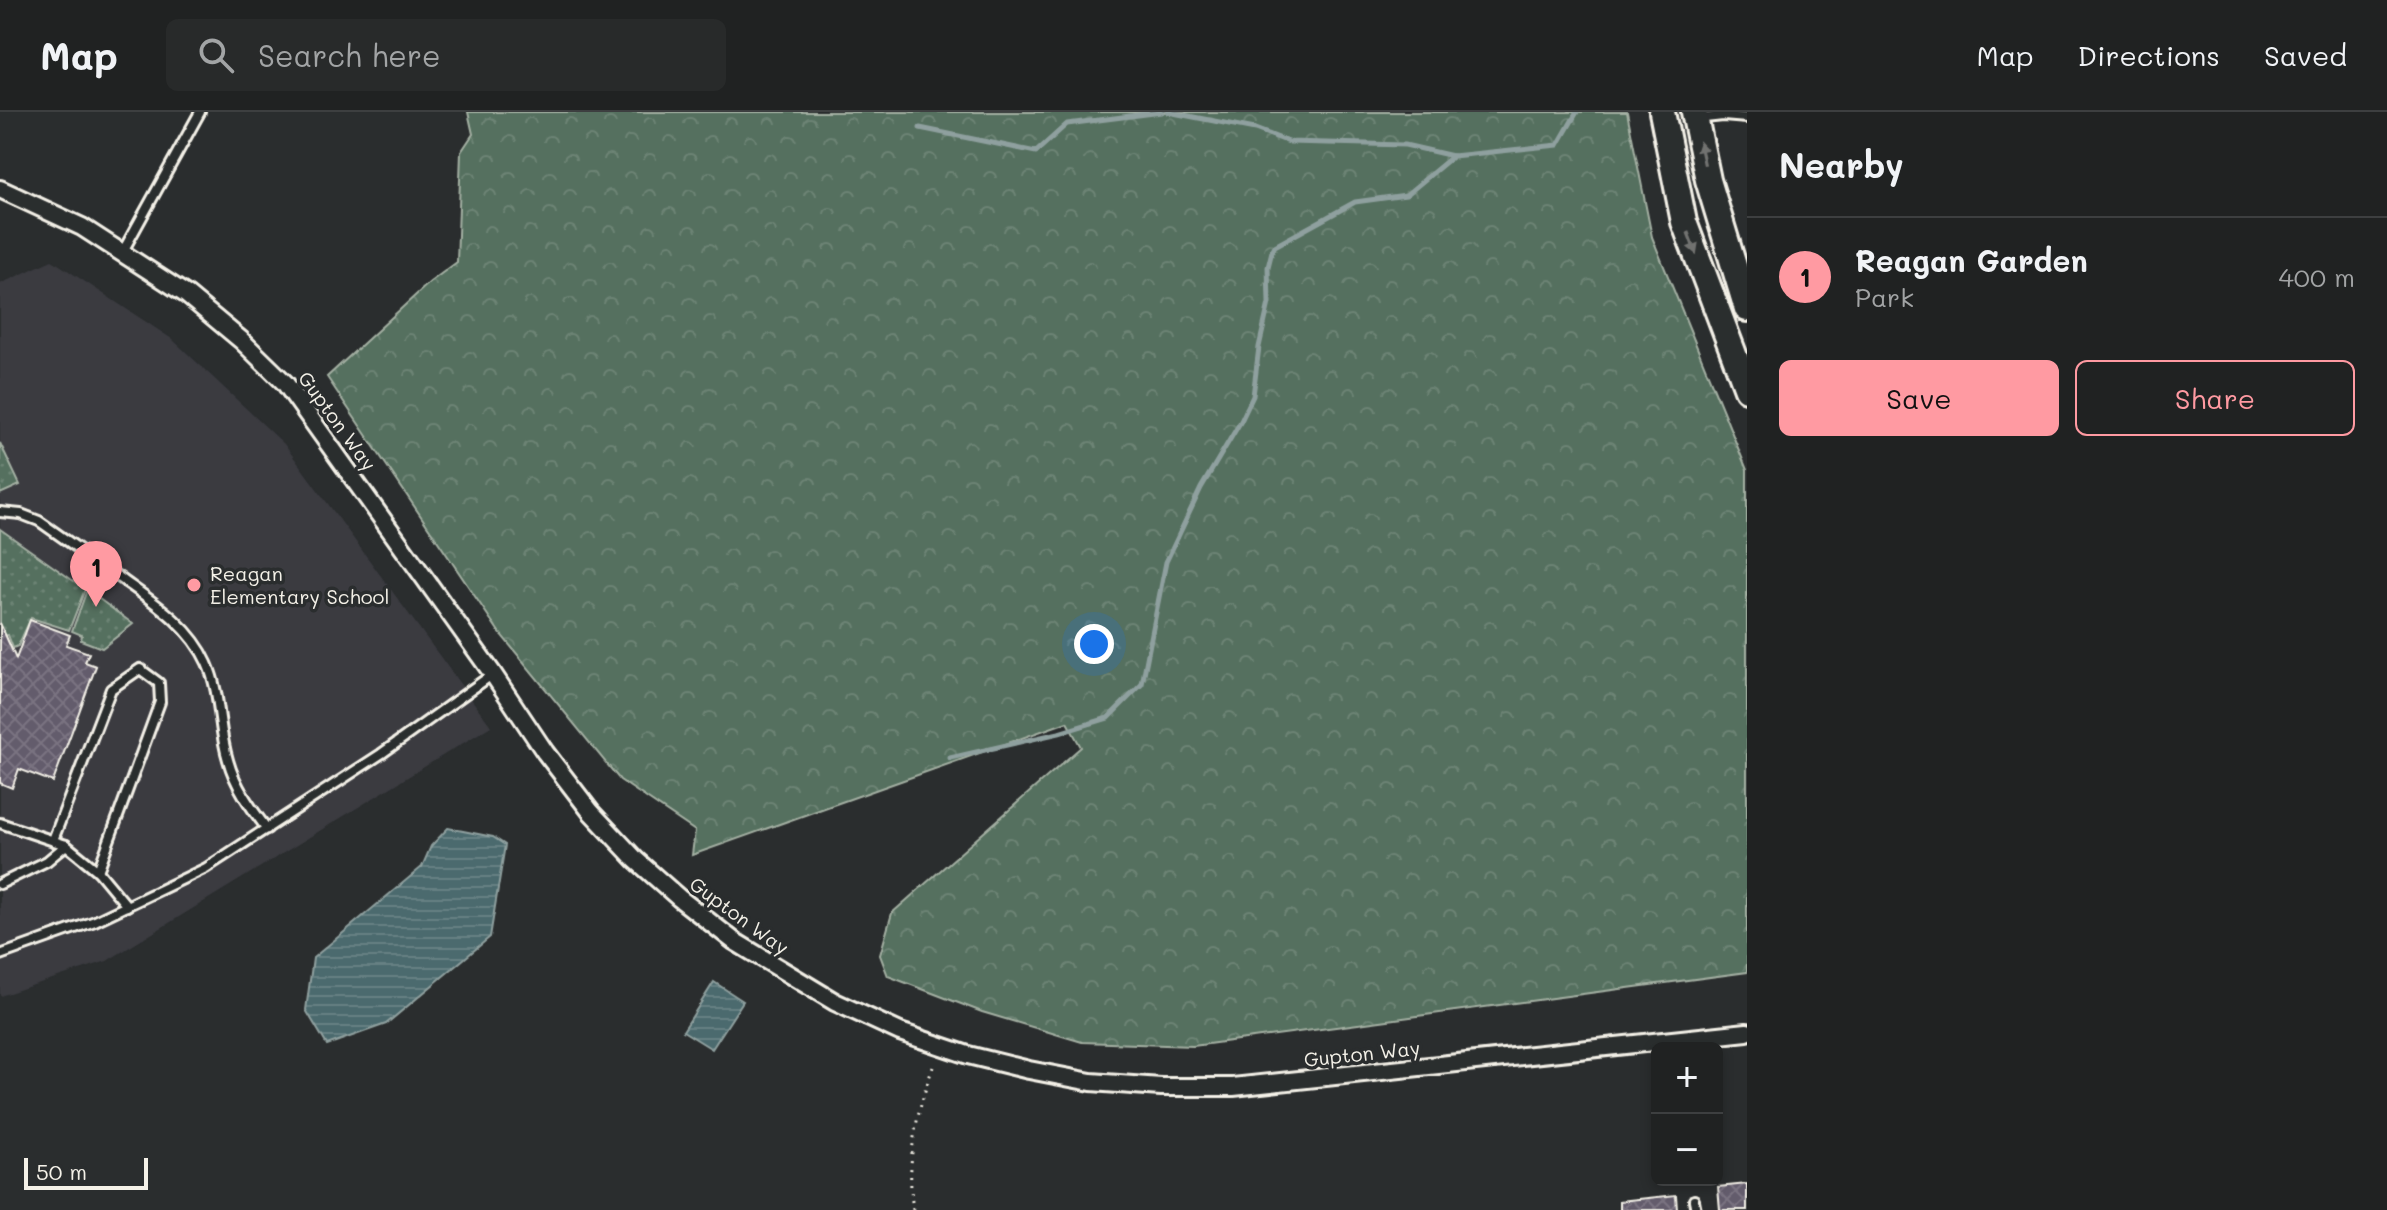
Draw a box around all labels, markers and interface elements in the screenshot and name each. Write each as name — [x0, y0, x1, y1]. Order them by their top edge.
search box — [166, 19, 726, 91]
text: Map — [40, 30, 118, 80]
icon: search — [194, 33, 238, 77]
text: Search here — [258, 35, 441, 75]
text: Map — [1977, 37, 2034, 73]
text: Directions — [2078, 37, 2220, 73]
text: Saved — [2264, 37, 2347, 73]
one-way arrow — [1695, 140, 1708, 165]
text: Nearby — [1779, 142, 1904, 187]
one-way arrow — [1686, 231, 1699, 255]
text: Reagan Garden — [1855, 240, 2088, 280]
text: 1 — [1799, 260, 1811, 294]
text: 400 m — [2279, 260, 2355, 294]
text: Park — [1855, 280, 1914, 314]
button: Save — [1779, 360, 2059, 436]
button: Share — [2075, 360, 2355, 436]
street label: Gupton Way — [293, 366, 383, 475]
pin: 1 — [70, 541, 122, 607]
place label: Reagan Elementary School — [210, 560, 389, 609]
marker: Reagan Elementary School — [185, 576, 203, 594]
your location — [1074, 624, 1114, 664]
street label: Gupton Way — [685, 870, 794, 960]
street label: Gupton Way — [1303, 1034, 1421, 1072]
map controls — [1651, 1042, 1723, 1186]
button: + — [1651, 1042, 1723, 1114]
button: − — [1651, 1114, 1723, 1186]
scale bar — [24, 1154, 148, 1190]
text: 50 m — [36, 1157, 87, 1186]

